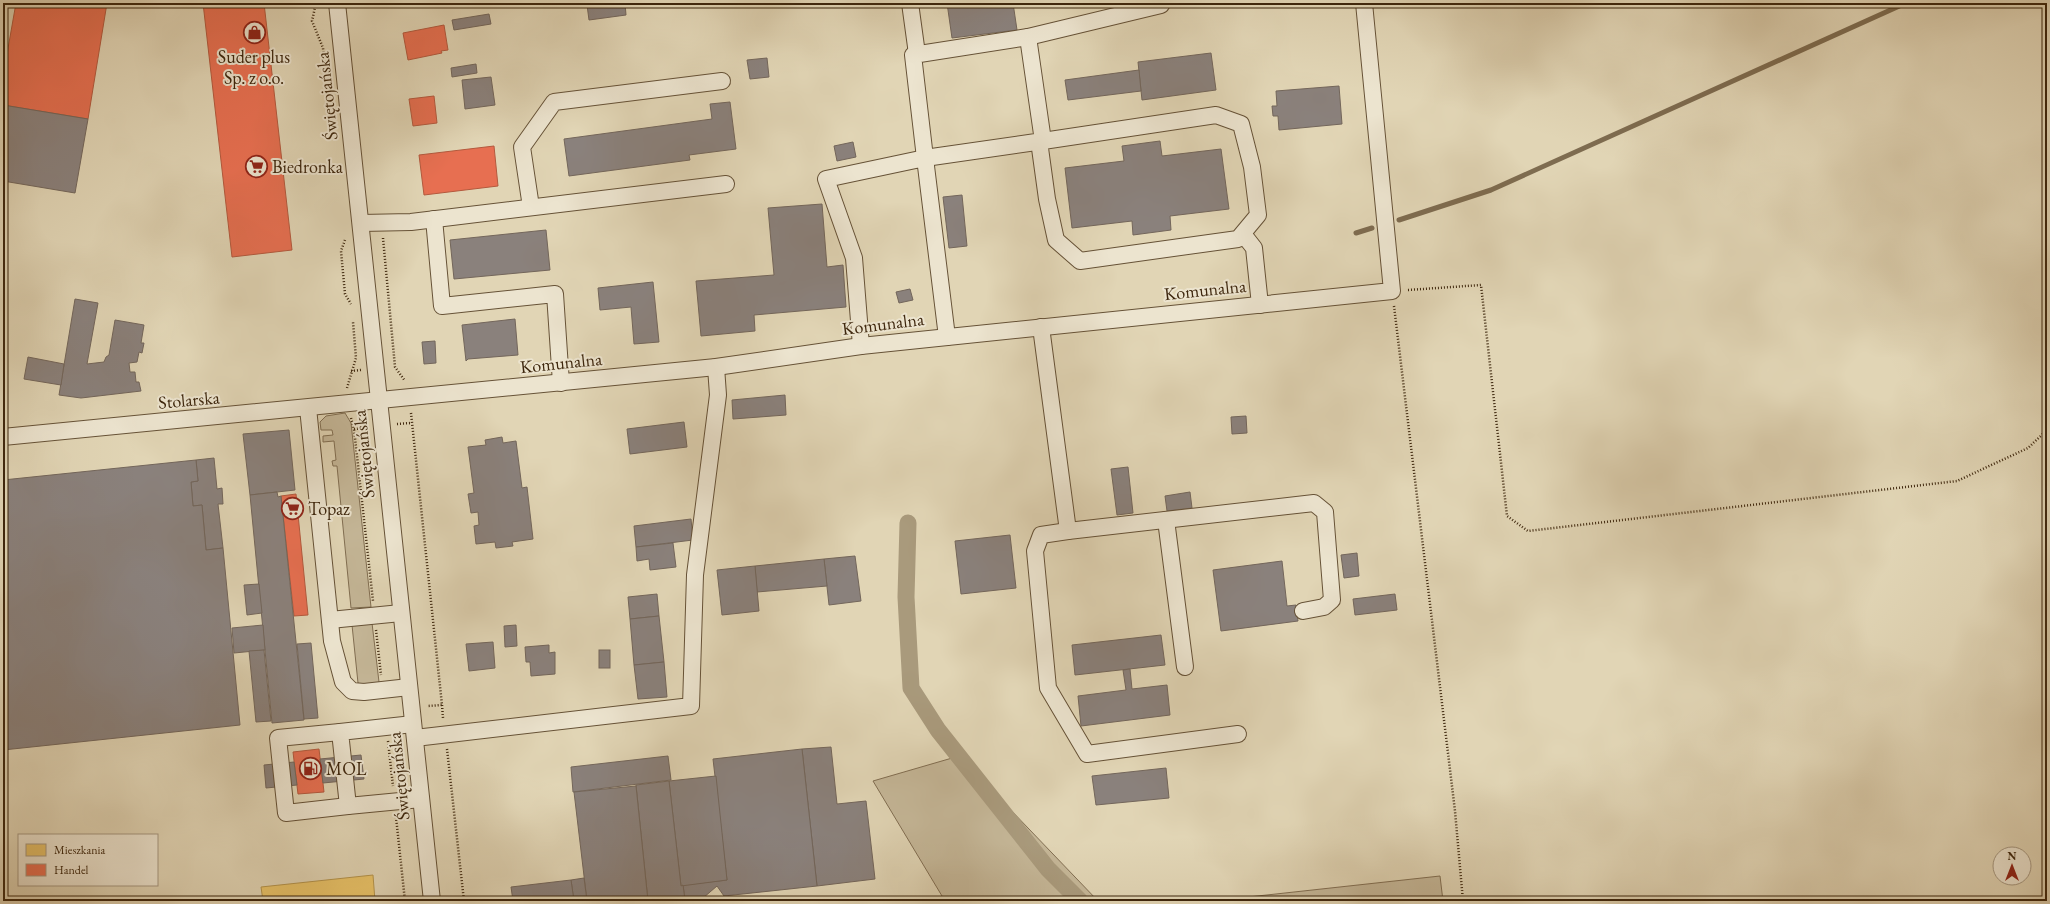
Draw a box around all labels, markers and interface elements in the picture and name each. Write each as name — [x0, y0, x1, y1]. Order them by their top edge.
shop icon: Suder plus Sp. z o.o. — [241, 19, 267, 45]
place label: Suder plus Sp. z o.o. — [218, 45, 290, 89]
street label: Świętojańska — [310, 50, 343, 141]
supermarket icon: Biedronka — [244, 154, 270, 180]
place label: Biedronka — [272, 155, 344, 178]
street label: Komunalna — [1163, 274, 1248, 305]
street label: Komunalna — [841, 307, 926, 340]
street label: Komunalna — [519, 347, 604, 378]
street label: Stolarska — [157, 385, 221, 414]
street label: Świętojańska — [347, 408, 380, 499]
supermarket icon: Topaz — [280, 496, 306, 522]
place label: Topaz — [308, 497, 350, 520]
street label: Świętojańska — [382, 730, 415, 821]
fuel station icon: MOL — [297, 756, 323, 782]
place label: MOL — [326, 757, 367, 780]
legend — [18, 834, 158, 886]
text: Mieszkania — [54, 842, 106, 858]
north arrow — [1992, 846, 2032, 886]
text: N — [2008, 849, 2017, 863]
text: Handel — [54, 862, 89, 878]

